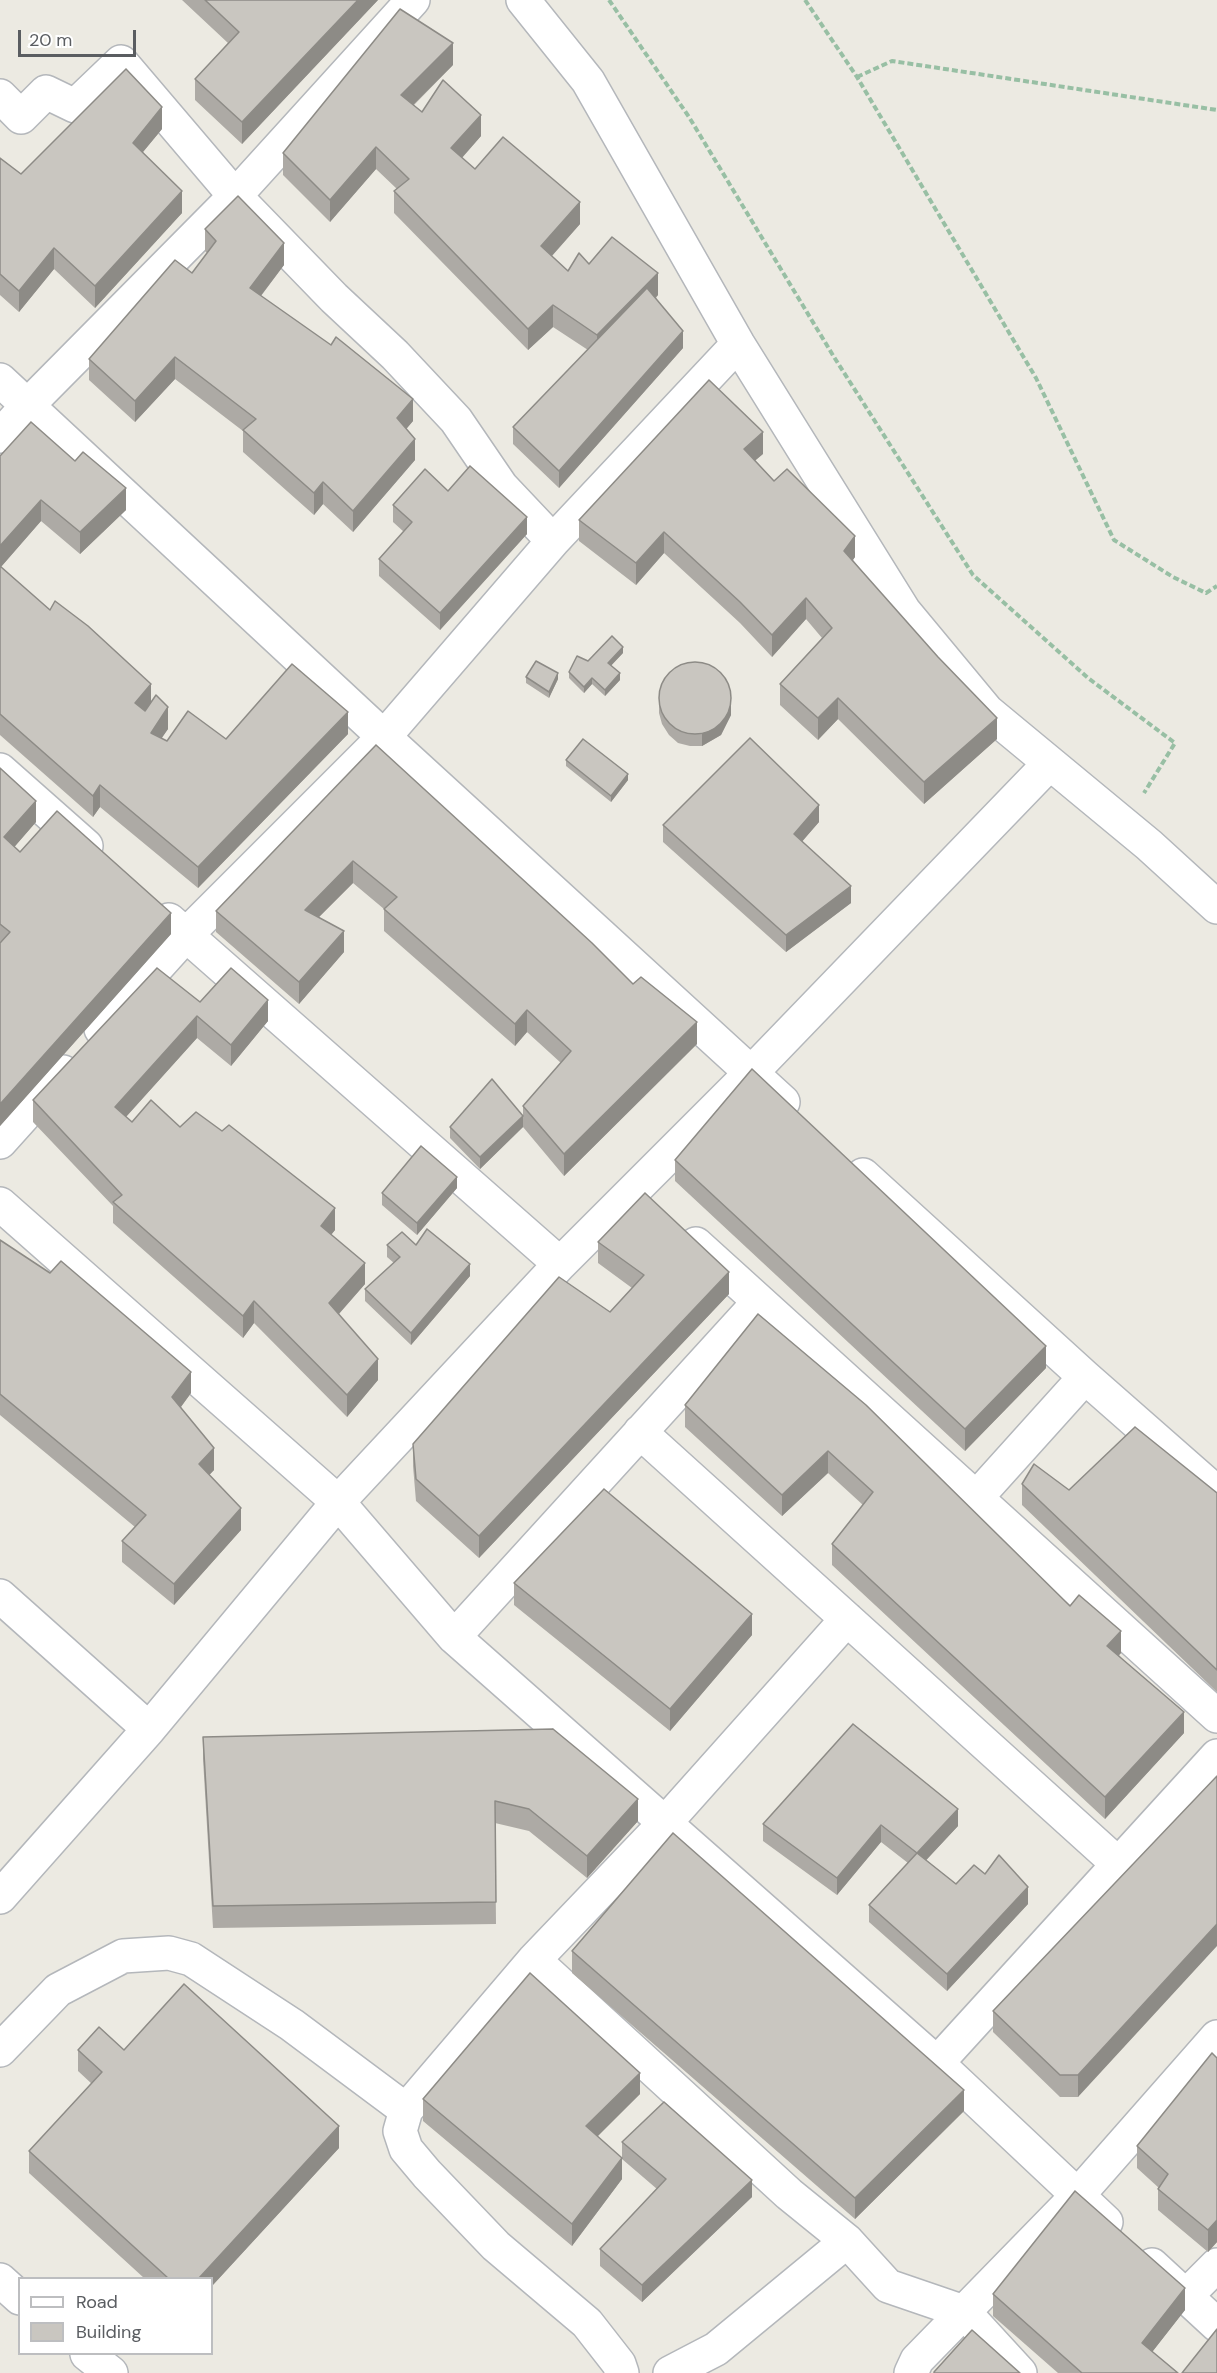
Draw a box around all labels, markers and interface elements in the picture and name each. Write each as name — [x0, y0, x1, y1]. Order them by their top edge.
scale bar — [21, 18, 140, 56]
text: 20 m — [29, 28, 72, 52]
legend — [18, 2277, 213, 2355]
text: Road — [76, 2290, 118, 2314]
text: Building — [76, 2320, 141, 2344]

